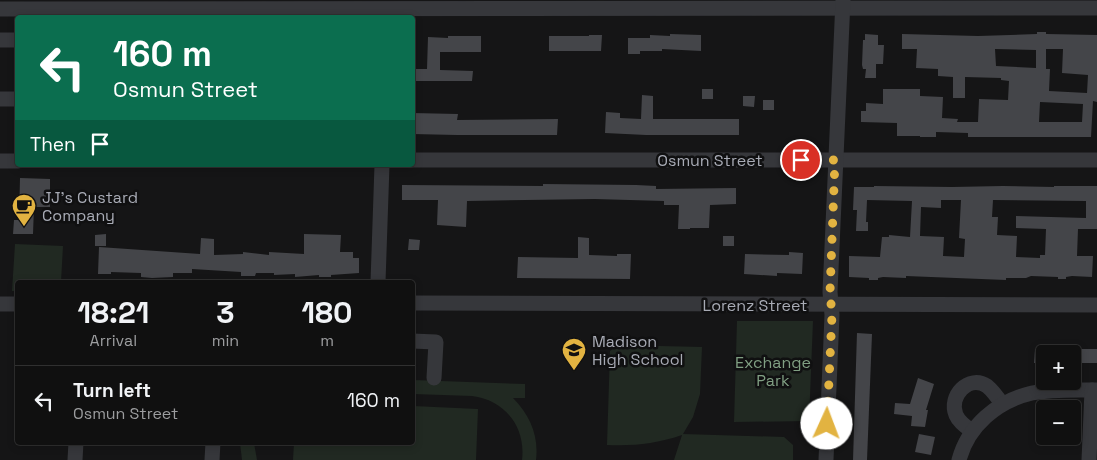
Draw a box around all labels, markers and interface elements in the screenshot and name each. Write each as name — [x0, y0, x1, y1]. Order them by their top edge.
text: 160 m — [113, 32, 212, 76]
icon: left — [30, 35, 95, 100]
text: Osmun Street — [113, 75, 258, 103]
icon: arrive — [86, 130, 114, 158]
text: Then — [30, 132, 76, 157]
pin — [780, 139, 822, 181]
icon: arrive — [787, 146, 815, 174]
street label: Osmun Street — [657, 150, 763, 171]
place label: JJ's Custard Company — [42, 187, 138, 226]
cafe icon: JJ's Custard Company — [11, 193, 37, 227]
text: 18:21 — [77, 293, 149, 332]
text: 3 — [216, 293, 235, 332]
text: 180 — [302, 293, 353, 332]
street label: Lorenz Street — [703, 295, 807, 316]
text: Arrival — [90, 330, 137, 351]
text: min — [212, 330, 239, 351]
text: m — [320, 330, 334, 351]
place label: Madison High School — [592, 331, 683, 370]
school or university icon: Madison High School — [561, 337, 587, 371]
map controls — [1036, 345, 1081, 445]
button: + — [1036, 345, 1081, 390]
park label: Exchange Park — [735, 352, 811, 391]
text: Turn left — [73, 378, 151, 403]
icon: left — [30, 387, 58, 415]
text: 160 m — [347, 388, 400, 413]
position arrow — [800, 397, 852, 449]
button: − — [1036, 400, 1081, 445]
text: Osmun Street — [73, 403, 178, 424]

